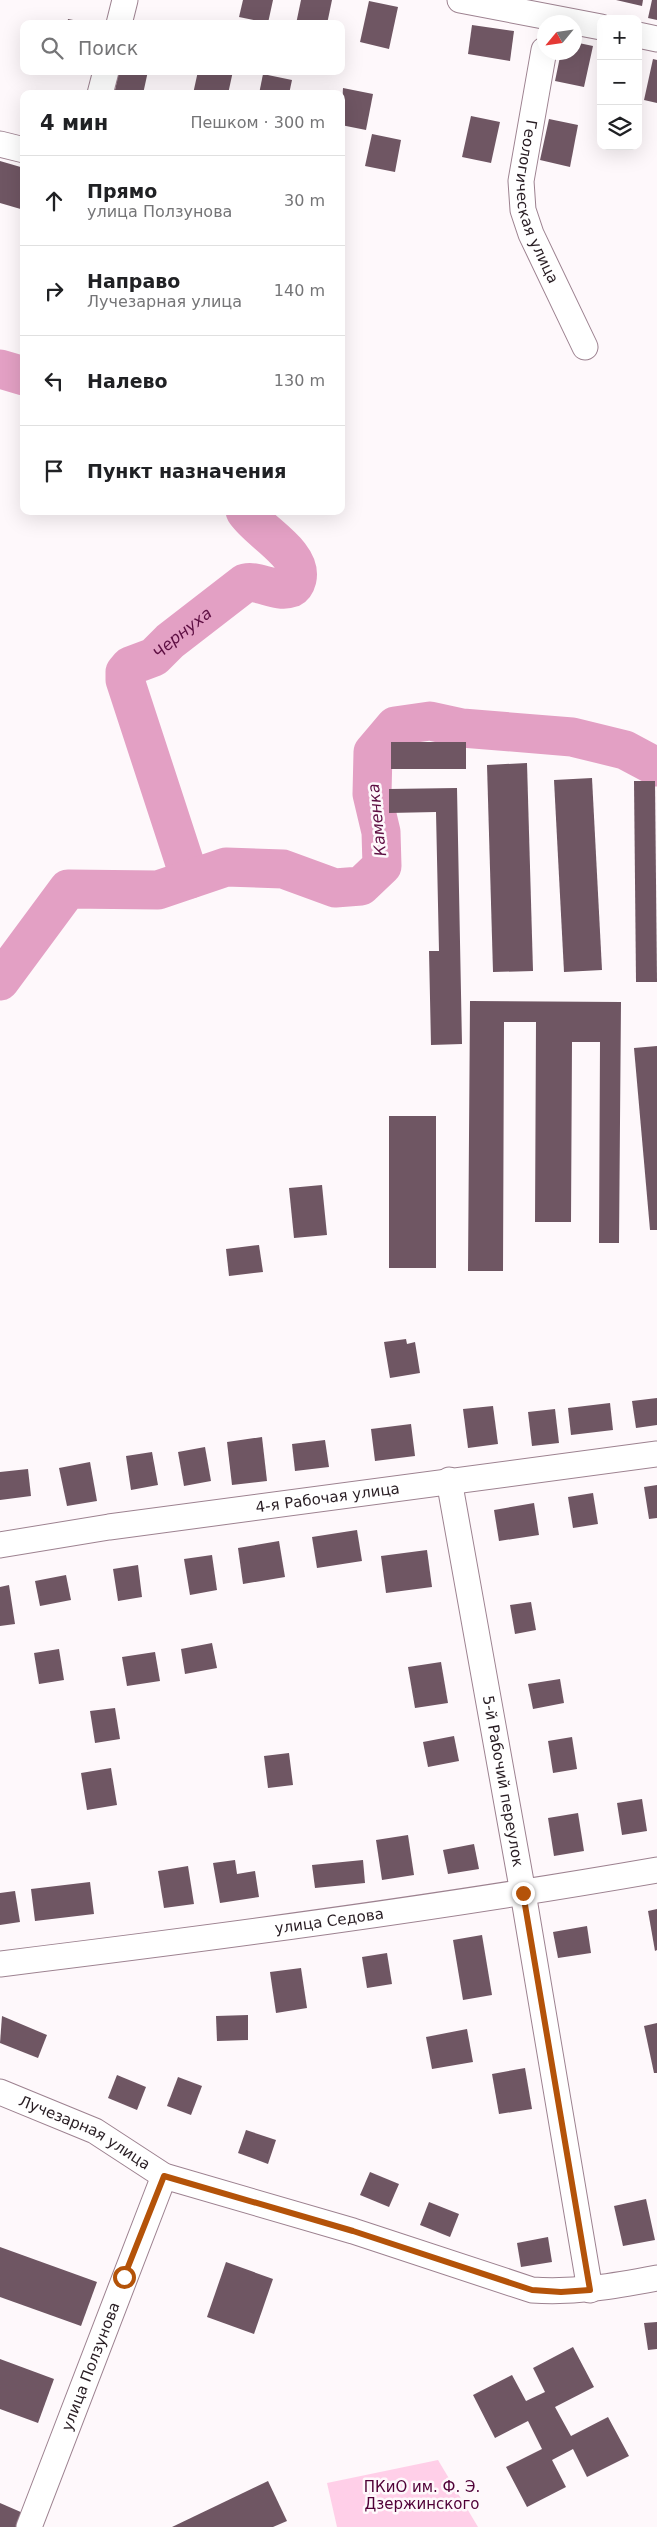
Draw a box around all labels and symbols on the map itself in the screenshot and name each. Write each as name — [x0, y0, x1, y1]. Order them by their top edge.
north arrow — [537, 15, 582, 60]
street label: Геологическая улица — [512, 118, 562, 286]
water label: Чернуха — [149, 603, 215, 662]
water label: Каменка — [364, 783, 390, 857]
street label: 4-я Рабочая улица — [255, 1479, 401, 1516]
street label: 5-й Рабочий переулок — [479, 1694, 527, 1868]
route end — [512, 1882, 535, 1905]
street label: улица Седова — [274, 1904, 385, 1938]
street label: Лучезарная улица — [16, 2092, 154, 2174]
route start — [113, 2266, 136, 2289]
street label: улица Ползунова — [58, 2300, 124, 2433]
park label: ПКиО им. Ф. Э. Дзержинского — [364, 2478, 480, 2513]

